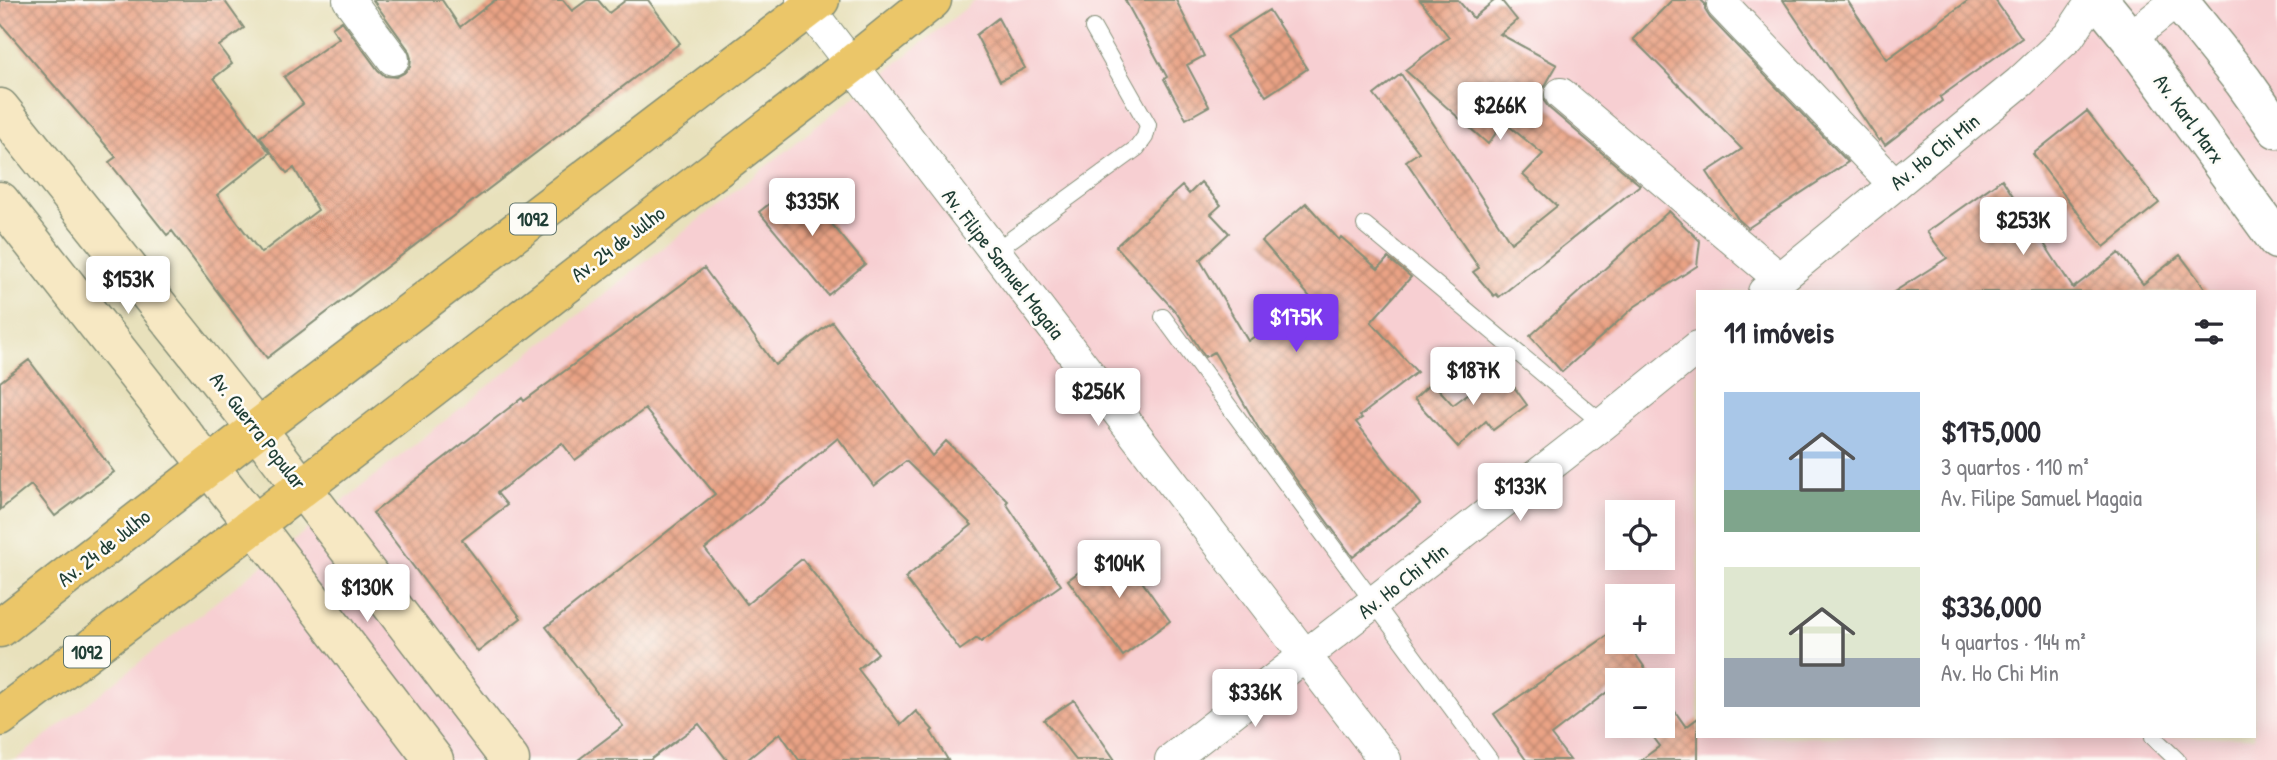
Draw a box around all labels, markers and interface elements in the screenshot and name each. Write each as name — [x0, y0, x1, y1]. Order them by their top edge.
street label: Av. Karl Marx — [2147, 68, 2232, 169]
pin: $266K — [1451, 82, 1549, 142]
text: $266K — [1474, 89, 1526, 120]
street label: Av. Ho Chi Min — [1884, 106, 1986, 197]
pin: $335K — [763, 178, 861, 238]
street label: Av. Filipe Samuel Magaia — [935, 182, 1071, 345]
text: $335K — [785, 185, 839, 216]
pin: $253K — [1974, 198, 2072, 257]
street label: Av. 24 de Julho — [565, 199, 671, 289]
road number: 1092 — [510, 204, 556, 234]
text: $253K — [1996, 204, 2050, 235]
pin: $153K — [79, 256, 177, 316]
text: $153K — [102, 263, 154, 294]
pin: $175K — [1247, 294, 1345, 354]
text: $175K — [1269, 301, 1323, 332]
text: 11 imóveis — [1724, 312, 1834, 352]
icon: filters — [2190, 313, 2228, 351]
pin: $187K — [1424, 348, 1522, 407]
text: $187K — [1446, 354, 1500, 385]
street label: Av. Guerra Popular — [203, 366, 314, 496]
pin: $256K — [1049, 368, 1147, 428]
text: $256K — [1071, 375, 1125, 406]
text: $175,000 — [1941, 411, 2041, 451]
icon: home — [1780, 420, 1864, 504]
text: 3 quartos · 110 m² — [1941, 451, 2089, 482]
pin: $133K — [1471, 463, 1569, 523]
text: $133K — [1494, 470, 1546, 501]
text: Av. Filipe Samuel Magaia — [1941, 482, 2142, 513]
map controls — [1605, 500, 1675, 738]
button: locate — [1605, 500, 1675, 570]
street label: Av. 24 de Julho — [51, 502, 156, 593]
street label: Av. Ho Chi Min — [1351, 536, 1454, 625]
pin: $104K — [1070, 540, 1168, 600]
text: $104K — [1094, 547, 1144, 578]
pin: $130K — [318, 564, 416, 624]
text: $130K — [341, 571, 393, 602]
button: + — [1605, 584, 1675, 654]
text: $336,000 — [1941, 586, 2041, 626]
icon: home — [1780, 595, 1864, 679]
text: 4 quartos · 144 m² — [1941, 626, 2086, 657]
road number: 1092 — [64, 636, 110, 667]
text: Av. Ho Chi Min — [1941, 657, 2059, 688]
button: − — [1605, 668, 1675, 738]
pin: $336K — [1206, 670, 1304, 729]
text: $336K — [1228, 676, 1282, 707]

